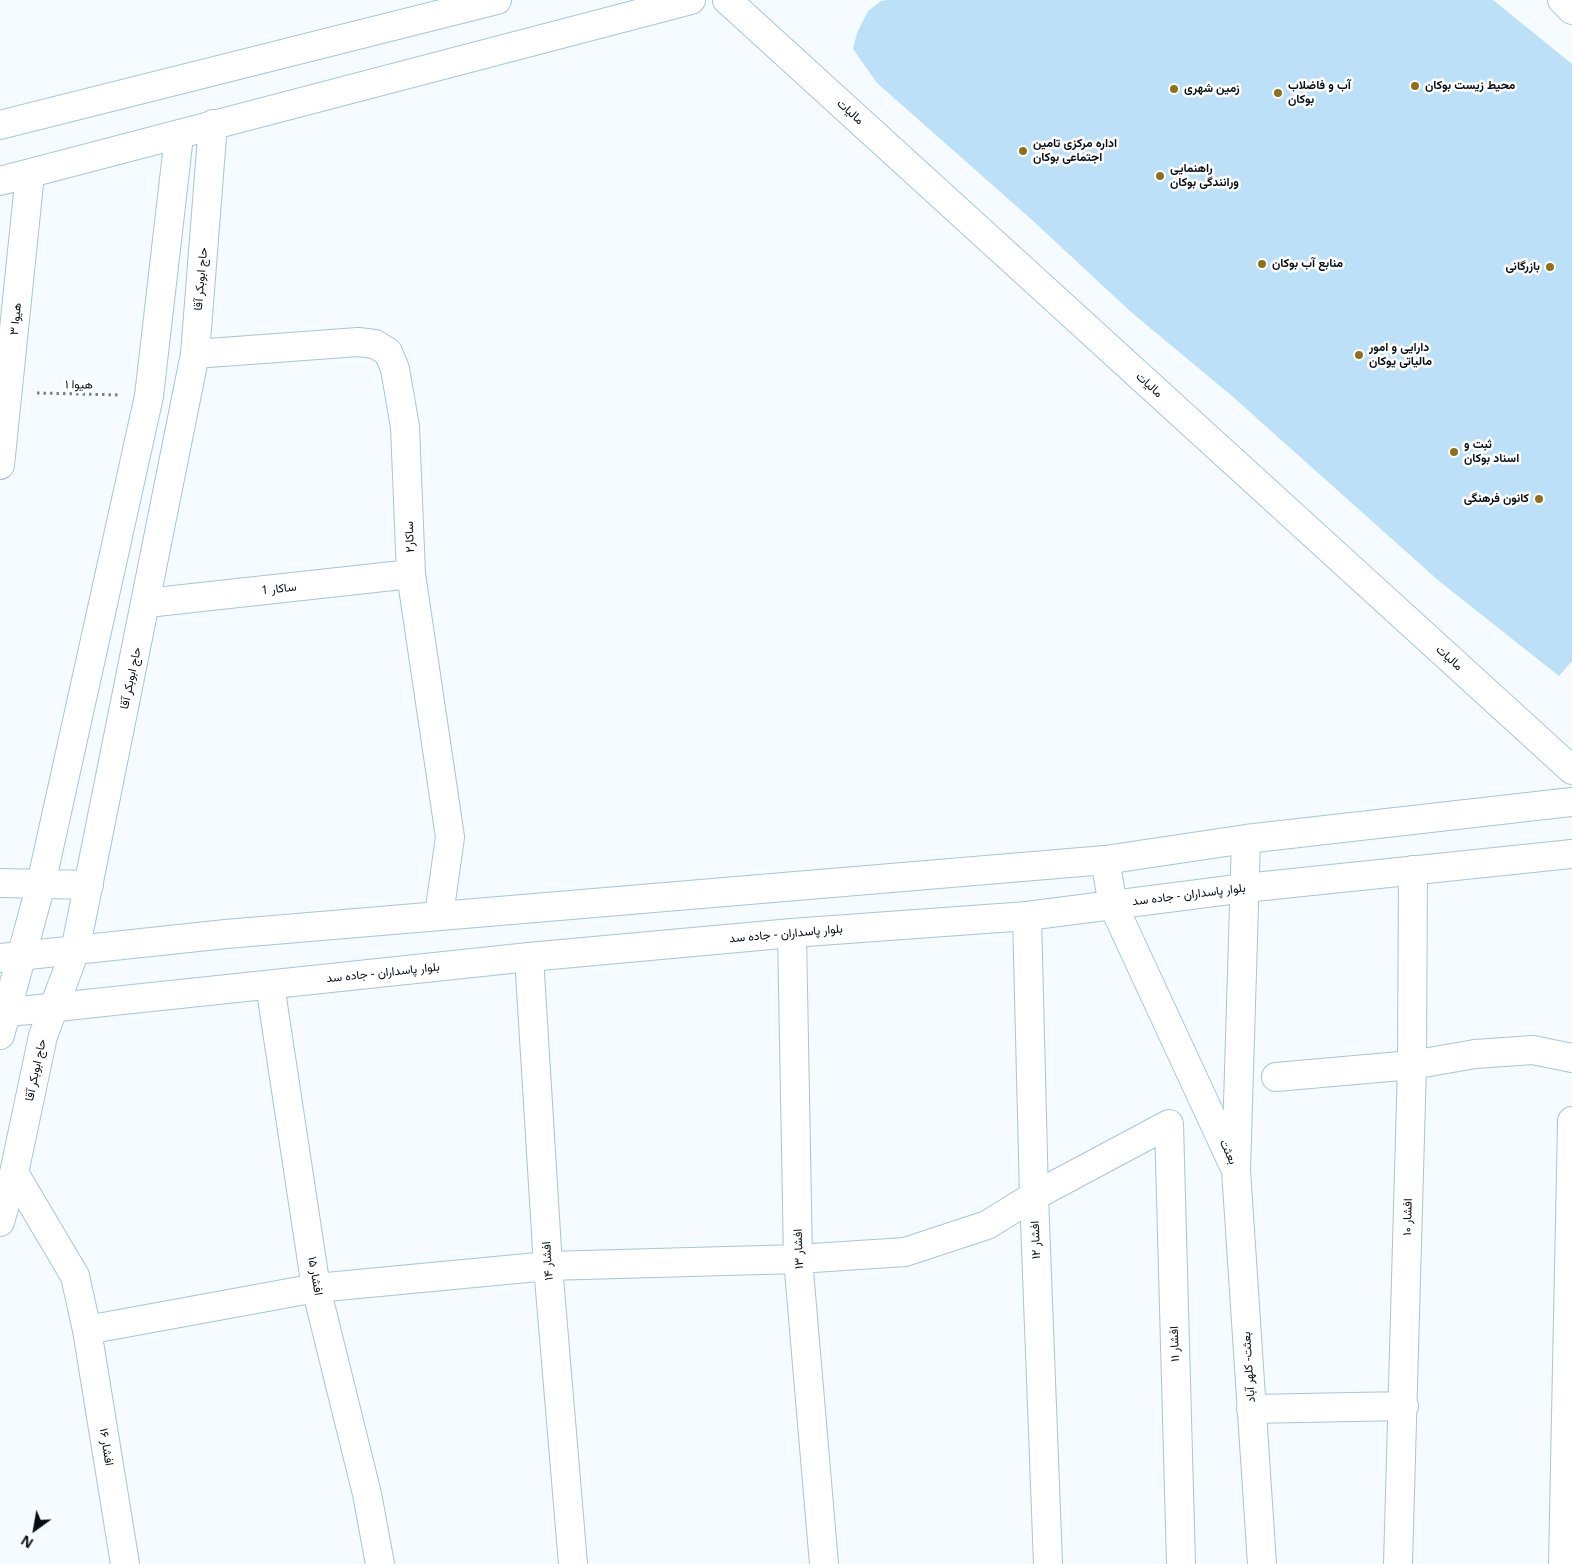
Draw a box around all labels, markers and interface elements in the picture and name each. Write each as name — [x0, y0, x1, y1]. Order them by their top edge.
place label: آب و فاضلاب بوکان — [1288, 79, 1351, 107]
place label: محیط زیست بوکان — [1425, 79, 1515, 93]
marker: محیط زیست بوکان — [1409, 80, 1421, 92]
place label: زمین شهری — [1184, 82, 1240, 96]
marker: زمین شهری — [1168, 83, 1180, 95]
marker: آب و فاضلاب بوکان — [1272, 87, 1284, 99]
street label: مالیات — [834, 96, 866, 128]
place label: اداره مرکزی تامین اجتماعی بوکان — [1033, 137, 1117, 165]
marker: اداره مرکزی تامین اجتماعی بوکان — [1017, 145, 1029, 157]
place label: راهنمایی ورانندگی بوکان — [1170, 162, 1239, 190]
marker: راهنمایی ورانندگی بوکان — [1154, 170, 1166, 182]
street label: حاج ابوبکر آقا — [191, 247, 211, 311]
place label: منابع آب بوکان — [1272, 257, 1343, 271]
marker: منابع آب بوکان — [1256, 258, 1268, 270]
place label: بازرگانی — [1505, 260, 1540, 274]
marker: بازرگانی — [1544, 261, 1556, 273]
street label: هیوا ۳ — [7, 302, 25, 336]
place label: دارایی و امور مالیاتی یوکان — [1369, 341, 1432, 369]
marker: دارایی و امور مالیاتی یوکان — [1353, 349, 1365, 361]
street label: مالیات — [1133, 369, 1165, 401]
street label: هیوا ۱ — [65, 378, 93, 392]
place label: ثبت و اسناد بوکان — [1464, 438, 1519, 466]
marker: ثبت و اسناد بوکان — [1448, 446, 1460, 458]
place label: کانون فرهنگی — [1464, 492, 1529, 506]
marker: کانون فرهنگی — [1533, 493, 1545, 505]
street label: ساکار۲ — [402, 521, 418, 553]
street label: ساکار 1 — [261, 580, 297, 598]
street label: مالیات — [1433, 642, 1465, 674]
street label: حاج ابوبکر آقا — [117, 646, 145, 710]
street label: بلوار پاسداران - جاده سد — [1132, 881, 1246, 909]
street label: بلوار پاسداران - جاده سد — [729, 922, 843, 946]
street label: بلوار پاسداران - جاده سد — [326, 960, 440, 986]
street label: حاج ابوبکر آقا — [22, 1038, 50, 1102]
street label: بعثت — [1216, 1137, 1240, 1167]
street label: افشار ۱۰ — [1400, 1198, 1416, 1236]
street label: افشار ۱۲ — [1028, 1221, 1044, 1259]
street label: افشار ۱۳ — [791, 1229, 807, 1269]
street label: افشار ۱۴ — [539, 1241, 557, 1281]
street label: افشار ۱۵ — [304, 1255, 326, 1297]
street label: افشار ۱۱ — [1167, 1326, 1183, 1362]
street label: بعثت- کلهر آباد — [1239, 1331, 1259, 1403]
street label: افشار ۱۶ — [96, 1427, 116, 1467]
north arrow — [10, 1504, 60, 1554]
text: N — [17, 1531, 37, 1553]

